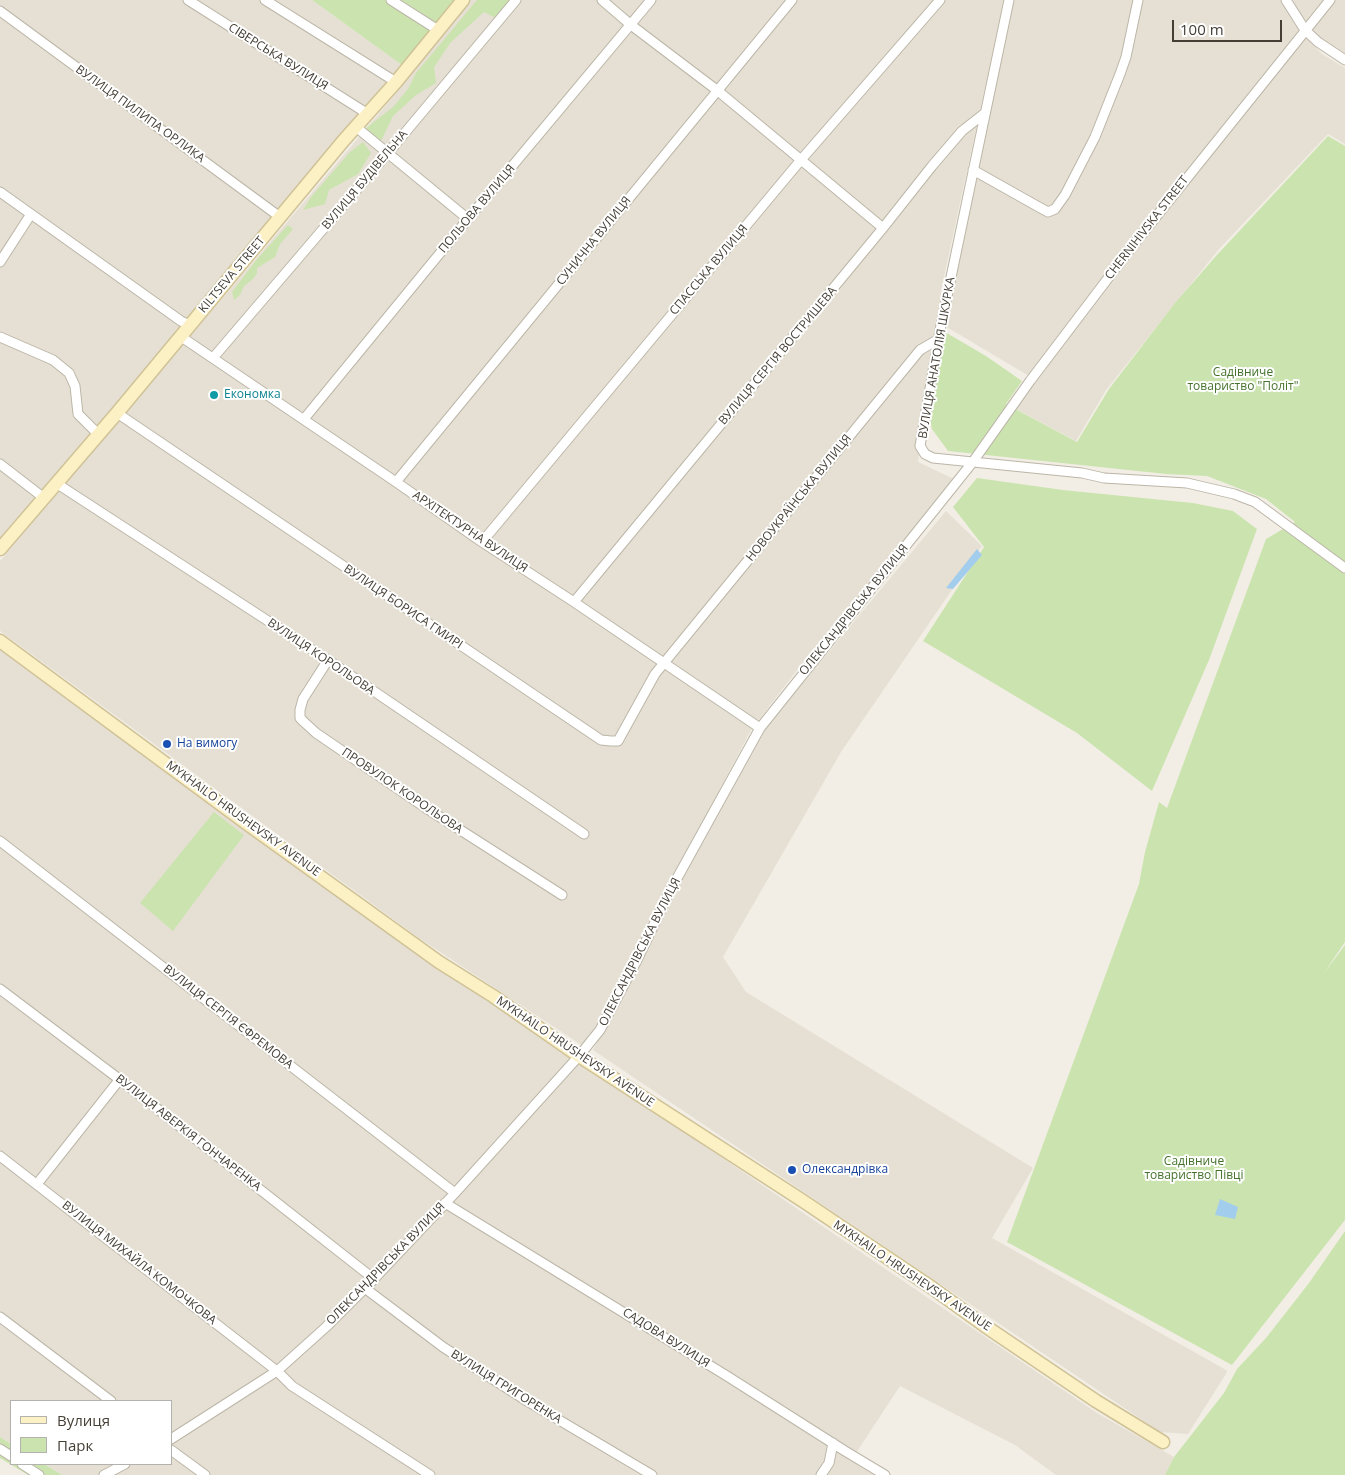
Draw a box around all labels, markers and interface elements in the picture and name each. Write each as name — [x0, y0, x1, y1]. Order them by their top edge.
scale bar — [1175, 10, 1285, 42]
text: 100 m — [1180, 19, 1224, 39]
street label: СІВЕРСЬКА ВУЛИЦЯ — [225, 20, 331, 94]
street label: ВУЛИЦЯ ПИЛИПА ОРЛИКА — [73, 62, 207, 166]
street label: ВУЛИЦЯ БУДІВЕЛЬНА — [319, 127, 411, 233]
street label: ПОЛЬОВА ВУЛИЦЯ — [436, 162, 518, 256]
street label: CHERNIHIVSKA STREET — [1102, 173, 1192, 283]
street label: СУНИЧНА ВУЛИЦЯ — [554, 194, 634, 288]
street label: СПАССЬКА ВУЛИЦЯ — [667, 222, 751, 318]
street label: KILTSEVA STREET — [196, 234, 268, 316]
street label: ВУЛИЦЯ АНАТОЛІЯ ШКУРКА — [916, 276, 958, 440]
street label: ВУЛИЦЯ СЕРГІЯ ВОСТРИШЕВА — [716, 284, 840, 428]
park label: Садівниче товариство "Політ" — [1187, 366, 1299, 394]
place label: Економка — [224, 388, 281, 402]
marker: Економка — [208, 389, 220, 401]
street label: НОВОУКРАЇНСЬКА ВУЛИЦЯ — [743, 432, 855, 564]
street label: АРХІТЕКТУРНА ВУЛИЦЯ — [410, 488, 530, 576]
street label: ОЛЕКСАНДРІВСЬКА ВУЛИЦЯ — [797, 542, 911, 678]
street label: ВУЛИЦЯ БОРИСА ГМИРІ — [341, 562, 465, 652]
street label: ВУЛИЦЯ КОРОЛЬОВА — [265, 616, 377, 698]
place label: На вимогу — [177, 737, 237, 751]
marker: На вимогу — [161, 738, 173, 750]
street label: ПРОВУЛОК КОРОЛЬОВА — [339, 745, 465, 837]
street label: MYKHAILO HRUSHEVSKY AVENUE — [163, 758, 323, 880]
street label: ОЛЕКСАНДРІВСЬКА ВУЛИЦЯ — [596, 875, 684, 1029]
street label: ВУЛИЦЯ СЕРГІЯ ЄФРЕМОВА — [160, 962, 296, 1072]
street label: MYKHAILO HRUSHEVSKY AVENUE — [493, 994, 657, 1110]
street label: ВУЛИЦЯ АВЕРКІЯ ГОНЧАРЕНКА — [112, 1072, 264, 1194]
park label: Садівниче товариство Півці — [1144, 1155, 1244, 1183]
place label: Олександрівка — [802, 1163, 888, 1177]
marker: Олександрівка — [786, 1164, 798, 1176]
street label: ВУЛИЦЯ МИХАЙЛА КОМОЧКОВА — [59, 1198, 219, 1328]
street label: ОЛЕКСАНДРІВСЬКА ВУЛИЦЯ — [324, 1200, 448, 1328]
street label: MYKHAILO HRUSHEVSKY AVENUE — [830, 1218, 994, 1334]
street label: САДОВА ВУЛИЦЯ — [620, 1305, 712, 1371]
street label: ВУЛИЦЯ ГРИГОРЕНКА — [448, 1347, 564, 1427]
legend — [10, 1400, 172, 1465]
text: Вулиця — [57, 1410, 110, 1430]
text: Парк — [57, 1435, 93, 1455]

